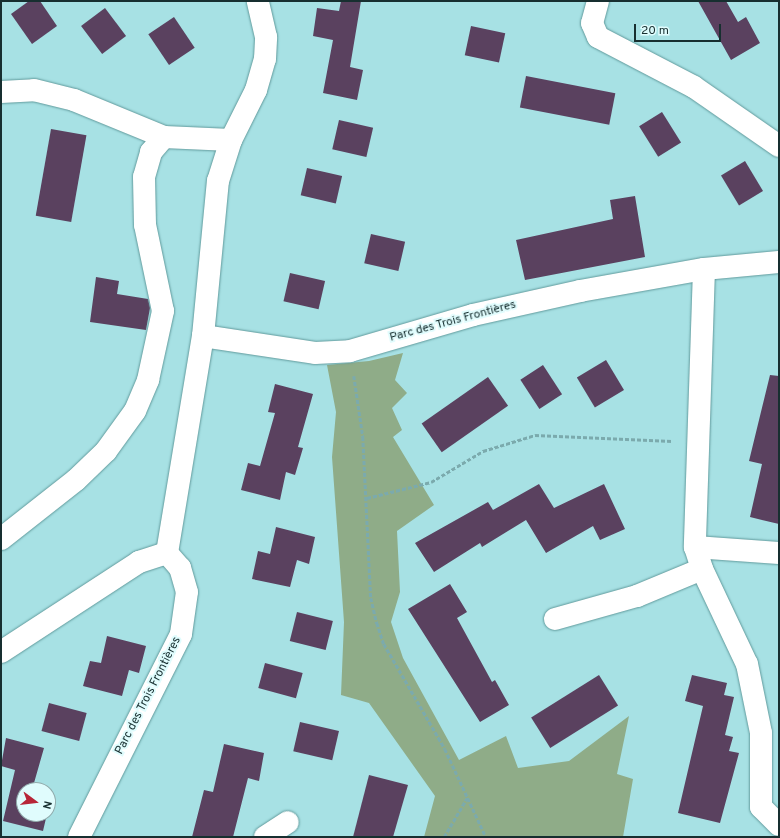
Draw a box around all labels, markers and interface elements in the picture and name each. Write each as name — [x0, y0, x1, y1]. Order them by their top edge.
scale bar — [636, 16, 723, 42]
text: 20 m — [641, 23, 669, 39]
street label: Parc des Trois Frontières — [388, 298, 518, 346]
street label: Parc des Trois Frontières — [113, 635, 185, 757]
north arrow — [16, 782, 56, 822]
text: N — [39, 799, 54, 810]

